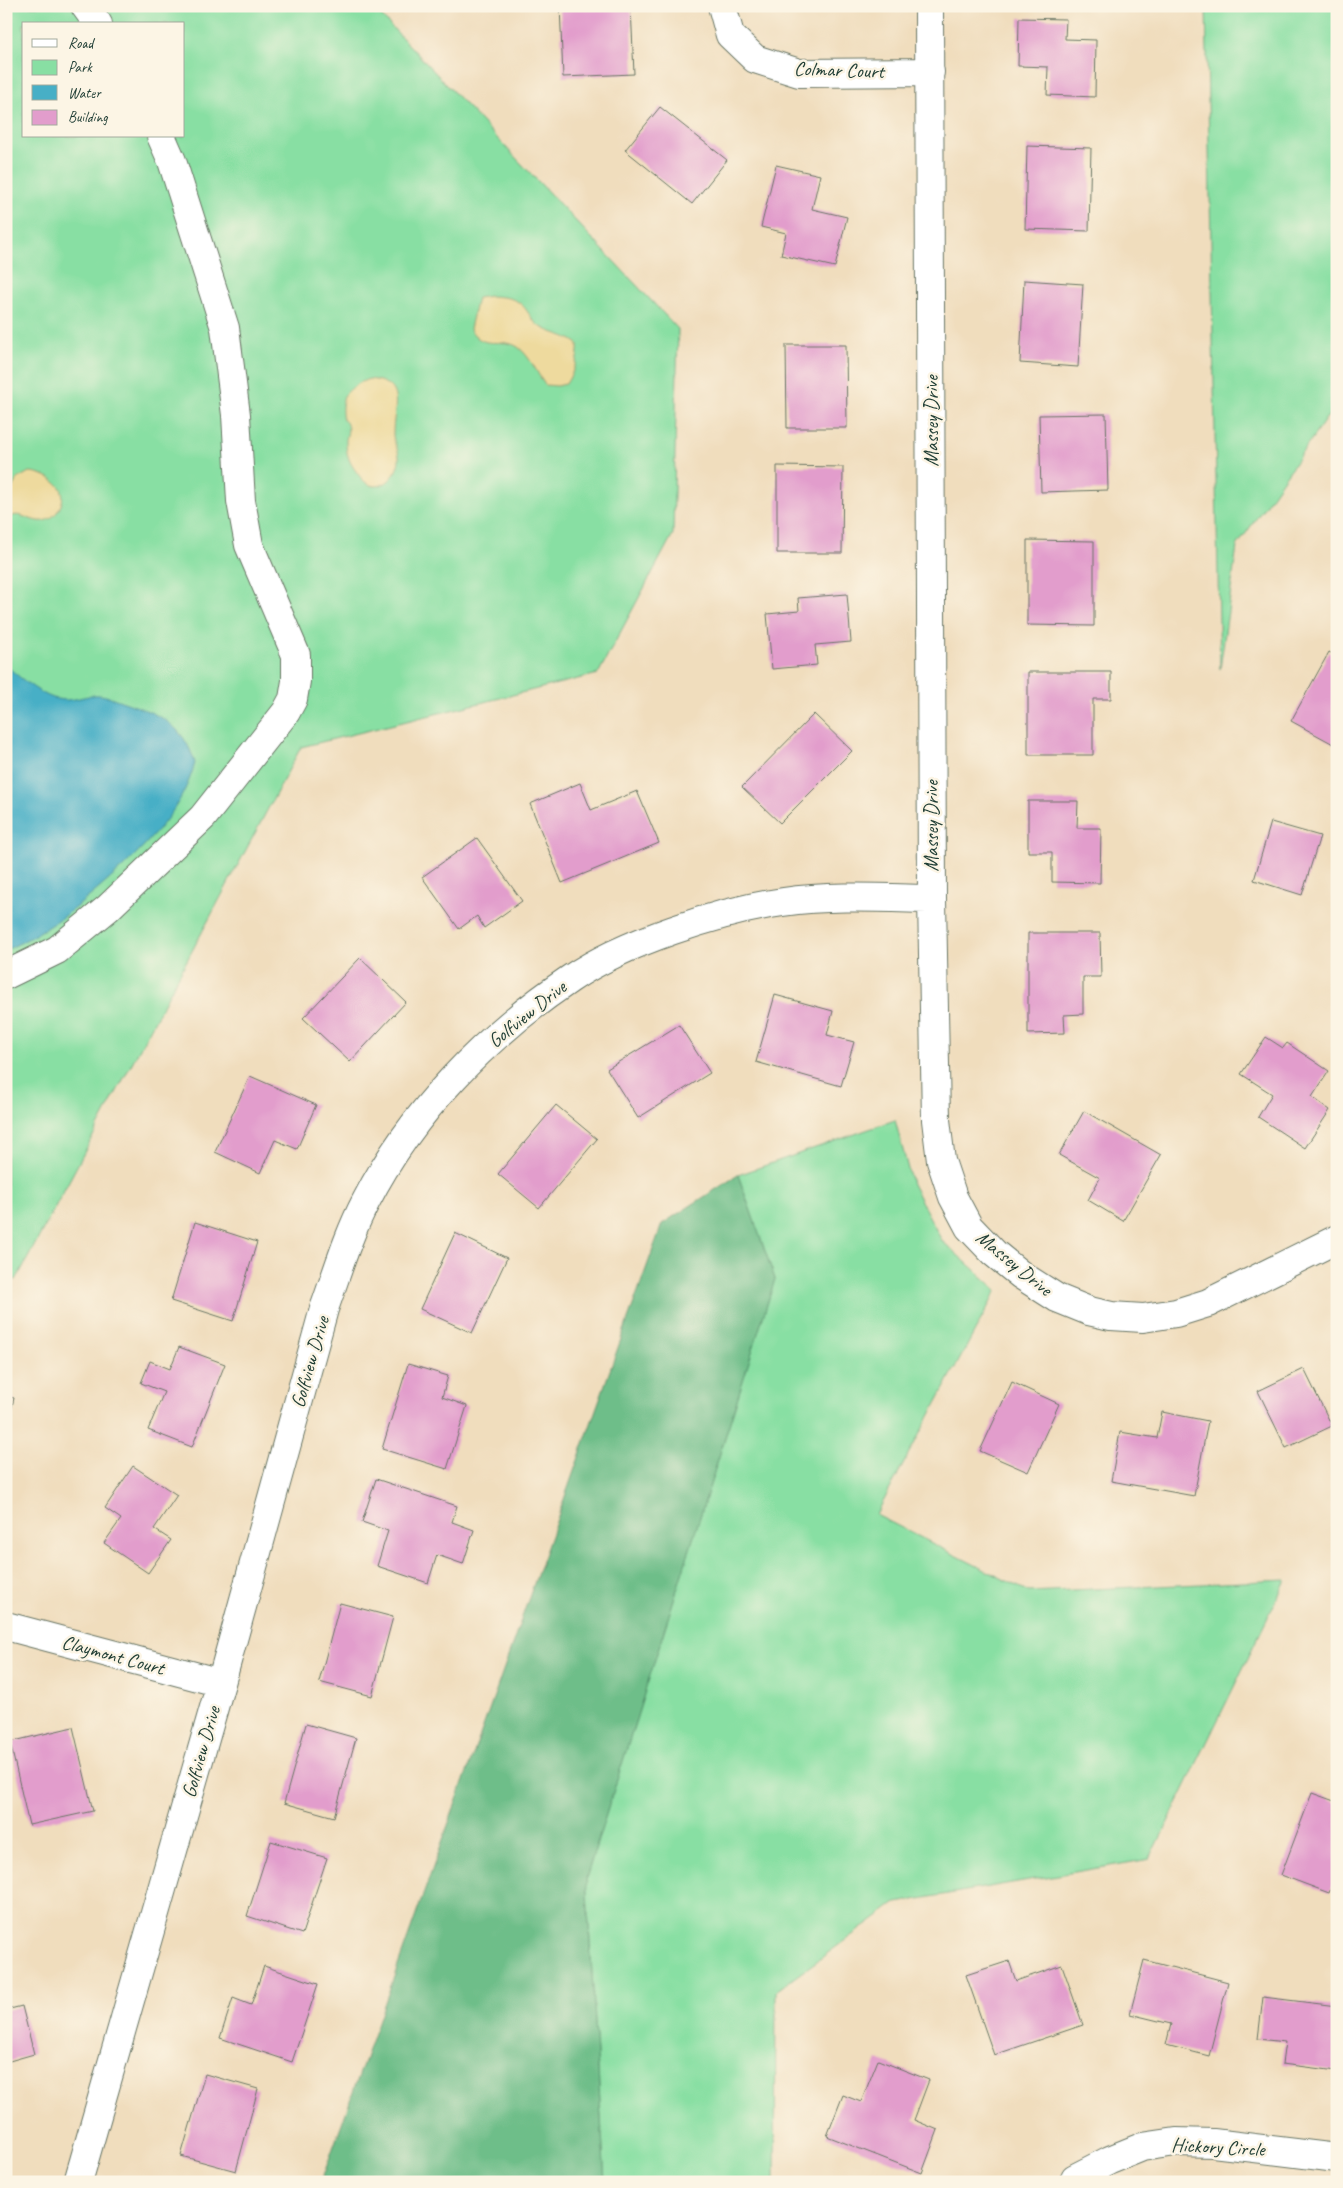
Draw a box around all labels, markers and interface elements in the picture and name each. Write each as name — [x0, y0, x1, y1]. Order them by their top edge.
legend — [22, 22, 185, 138]
text: Road — [68, 34, 95, 53]
street label: Colmar Court — [794, 56, 887, 84]
text: Park — [68, 58, 93, 77]
text: Water — [68, 84, 102, 103]
text: Building — [68, 108, 108, 127]
street label: Massey Drive — [919, 374, 944, 466]
street label: Massey Drive — [919, 779, 944, 871]
street label: Golfview Drive — [483, 974, 572, 1053]
street label: Massey Drive — [971, 1225, 1058, 1302]
street label: Golfview Drive — [285, 1312, 335, 1410]
street label: Claymont Court — [59, 1629, 169, 1681]
street label: Golfview Drive — [176, 1702, 226, 1800]
street label: Hickory Circle — [1171, 2132, 1267, 2162]

